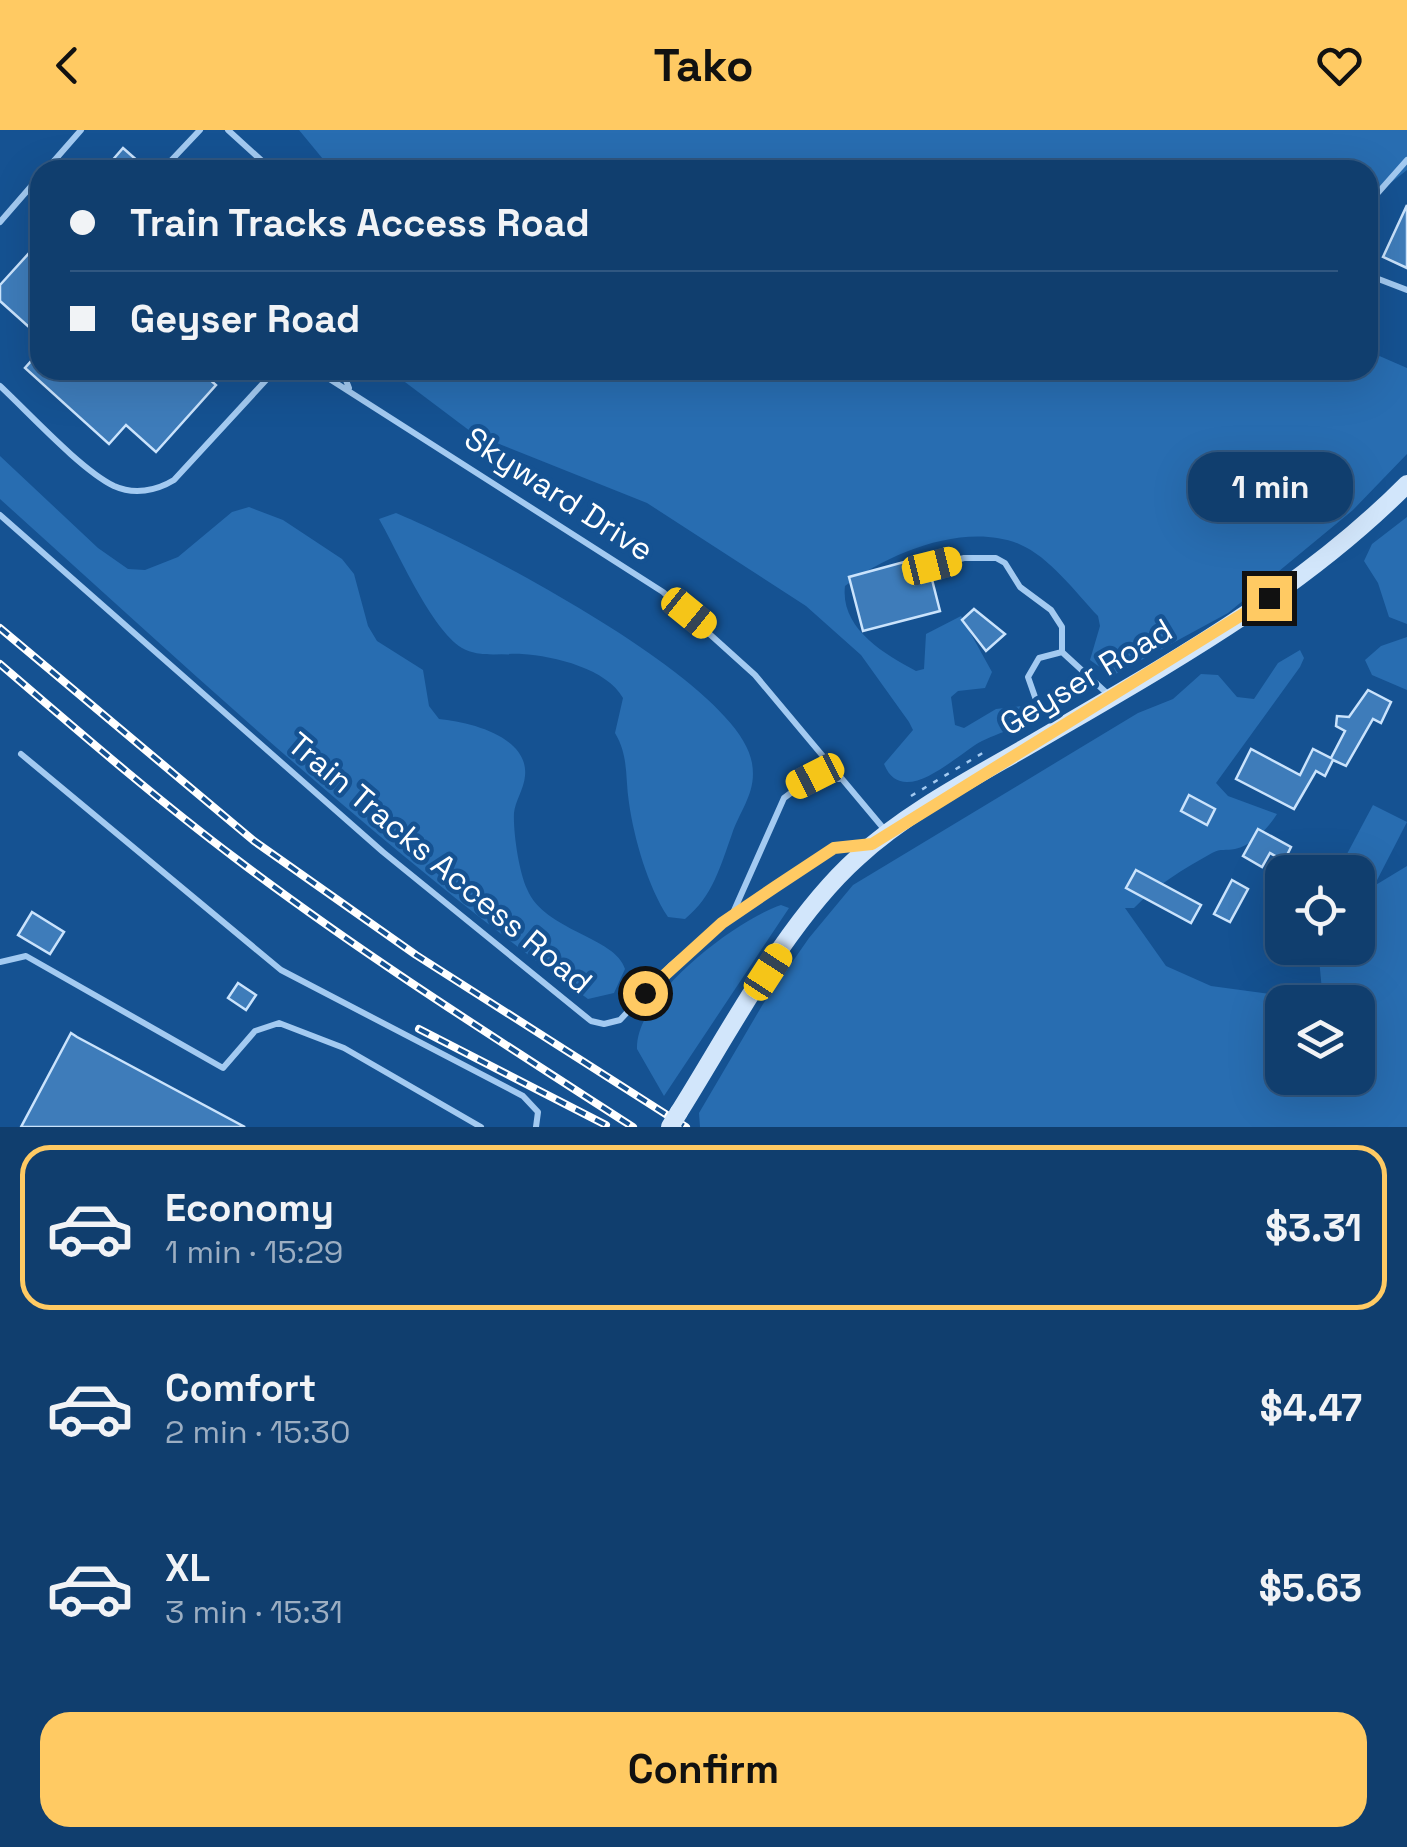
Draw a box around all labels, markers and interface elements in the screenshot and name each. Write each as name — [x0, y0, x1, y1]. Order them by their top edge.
text: Tako — [653, 37, 754, 94]
icon: back — [40, 38, 95, 93]
icon: heart — [1312, 38, 1367, 93]
text: Train Tracks Access Road — [130, 199, 590, 247]
text: Geyser Road — [130, 295, 360, 343]
street label: Skyward Drive — [457, 418, 661, 570]
callout: 1 min — [1186, 453, 1352, 523]
text: 1 min — [1231, 467, 1310, 507]
car — [899, 544, 965, 588]
route end — [1247, 576, 1292, 621]
car — [656, 582, 722, 644]
street label: Geyser Road — [992, 610, 1180, 744]
street label: Train Tracks Access Road — [279, 724, 601, 1002]
car — [781, 749, 849, 803]
map controls — [1265, 855, 1375, 1095]
button: locate — [1265, 855, 1375, 965]
car — [739, 939, 797, 1005]
route start — [623, 971, 668, 1016]
button: layers — [1265, 985, 1375, 1095]
icon: car — [45, 1183, 135, 1273]
text: Economy — [165, 1184, 334, 1232]
text: $3.31 — [1265, 1204, 1362, 1252]
text: 1 min · 15:29 — [165, 1232, 343, 1272]
icon: car — [45, 1363, 135, 1453]
text: Comfort — [165, 1364, 316, 1412]
text: $4.47 — [1260, 1384, 1362, 1432]
text: 2 min · 15:30 — [165, 1412, 350, 1452]
icon: car — [45, 1543, 135, 1633]
text: XL — [165, 1544, 210, 1592]
text: $5.63 — [1259, 1564, 1362, 1612]
text: 3 min · 15:31 — [165, 1592, 343, 1632]
button: Confirm — [40, 1712, 1367, 1827]

